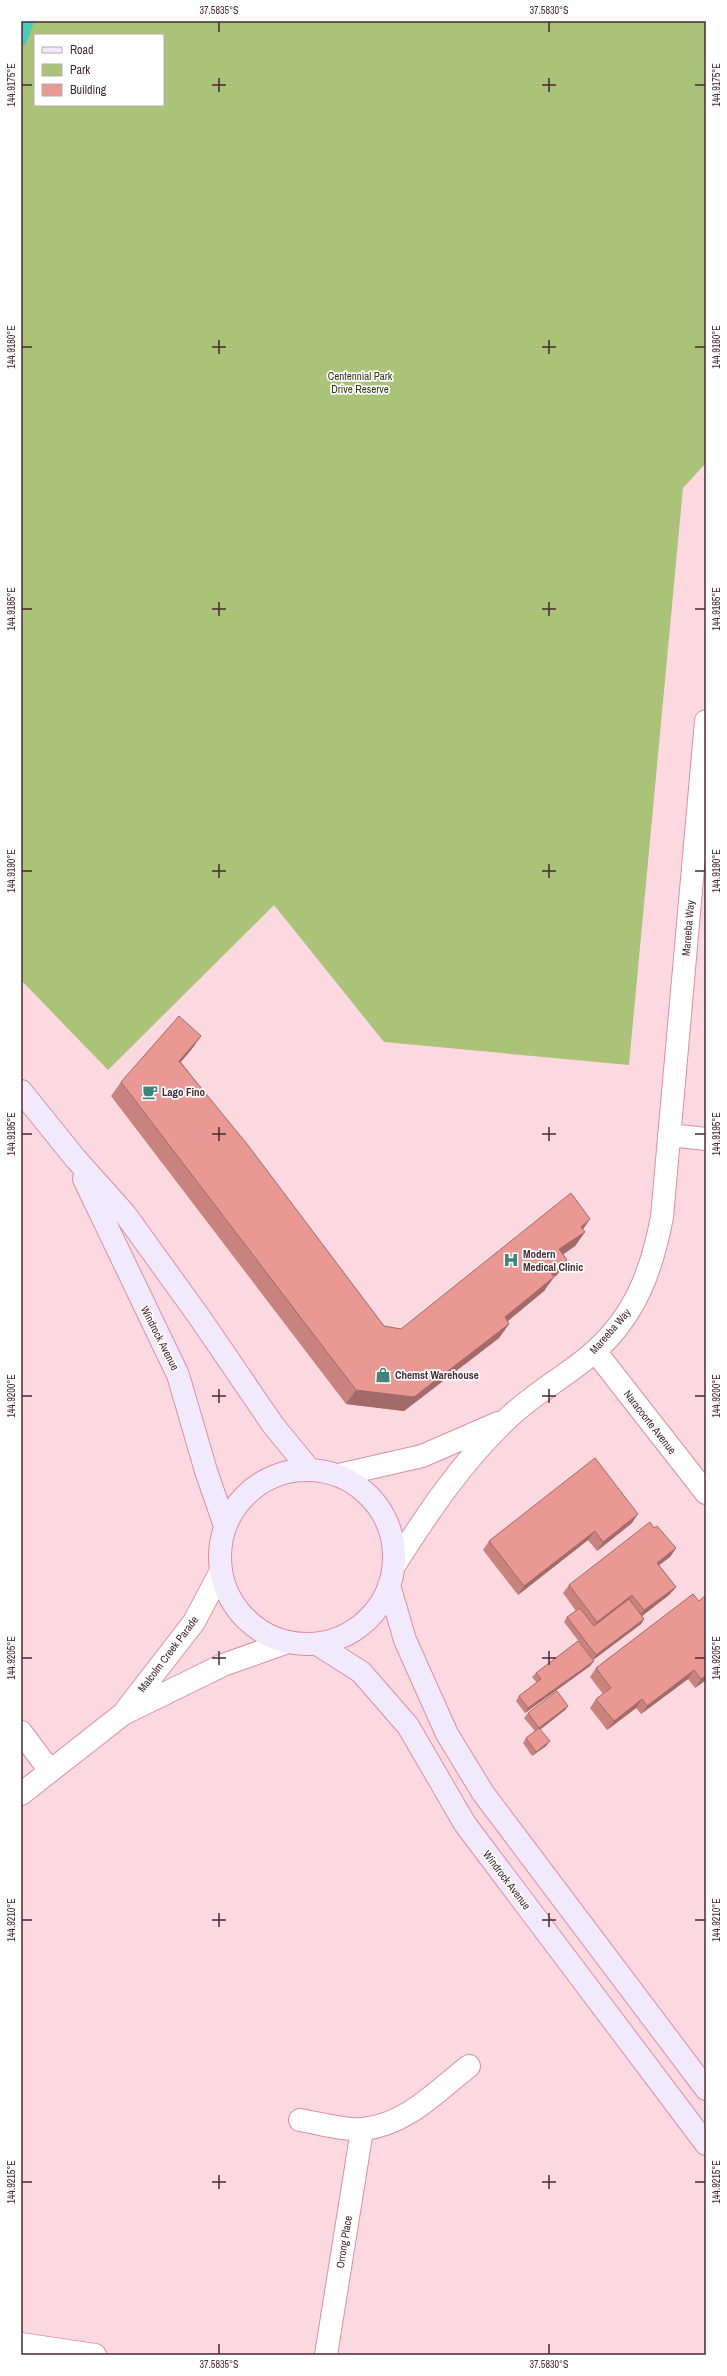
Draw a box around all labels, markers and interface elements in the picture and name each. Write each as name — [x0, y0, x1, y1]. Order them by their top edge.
text: 37.5835°S — [199, 4, 239, 17]
text: 37.5830°S — [529, 4, 569, 17]
legend — [34, 34, 164, 106]
text: Road — [70, 42, 94, 58]
text: Park — [70, 62, 90, 78]
text: 144.9175°E — [5, 63, 18, 107]
text: 144.9175°E — [710, 63, 723, 107]
text: Building — [70, 82, 107, 98]
text: 144.9180°E — [5, 325, 18, 369]
text: 144.9180°E — [710, 325, 723, 369]
park label: Centennial Park Drive Reserve — [328, 369, 393, 396]
text: 144.9185°E — [5, 587, 18, 631]
text: 144.9185°E — [710, 587, 723, 631]
text: 144.9190°E — [5, 849, 18, 893]
text: 144.9190°E — [710, 849, 723, 893]
street label: Mareeba Way — [679, 899, 697, 956]
cafe icon: Lago Fino — [141, 1083, 159, 1101]
place label: Lago Fino — [162, 1085, 206, 1099]
text: 144.9195°E — [5, 1112, 18, 1156]
text: 144.9195°E — [710, 1112, 723, 1156]
place label: Modern Medical Clinic — [523, 1247, 583, 1274]
hospital icon: Modern Medical Clinic — [502, 1251, 520, 1269]
street label: Windrock Avenue — [138, 1303, 182, 1373]
street label: Mareeba Way — [586, 1305, 634, 1357]
shop icon: Chemst Warehouse — [374, 1366, 392, 1384]
place label: Chemst Warehouse — [395, 1368, 479, 1382]
text: 144.9200°E — [5, 1374, 18, 1418]
text: 144.9200°E — [710, 1374, 723, 1418]
street label: Naracoorte Avenue — [621, 1387, 679, 1457]
street label: Malcolm Creek Parade — [135, 1613, 201, 1695]
text: 144.9205°E — [5, 1636, 18, 1680]
text: 144.9205°E — [710, 1636, 723, 1680]
street label: Windrock Avenue — [480, 1848, 534, 1912]
text: 144.9210°E — [5, 1898, 18, 1942]
text: 144.9210°E — [710, 1898, 723, 1942]
text: 144.9215°E — [5, 2160, 18, 2204]
text: 144.9215°E — [710, 2160, 723, 2204]
street label: Orrong Place — [333, 2215, 355, 2269]
text: 37.5835°S — [199, 2358, 239, 2371]
text: 37.5830°S — [529, 2358, 569, 2371]

